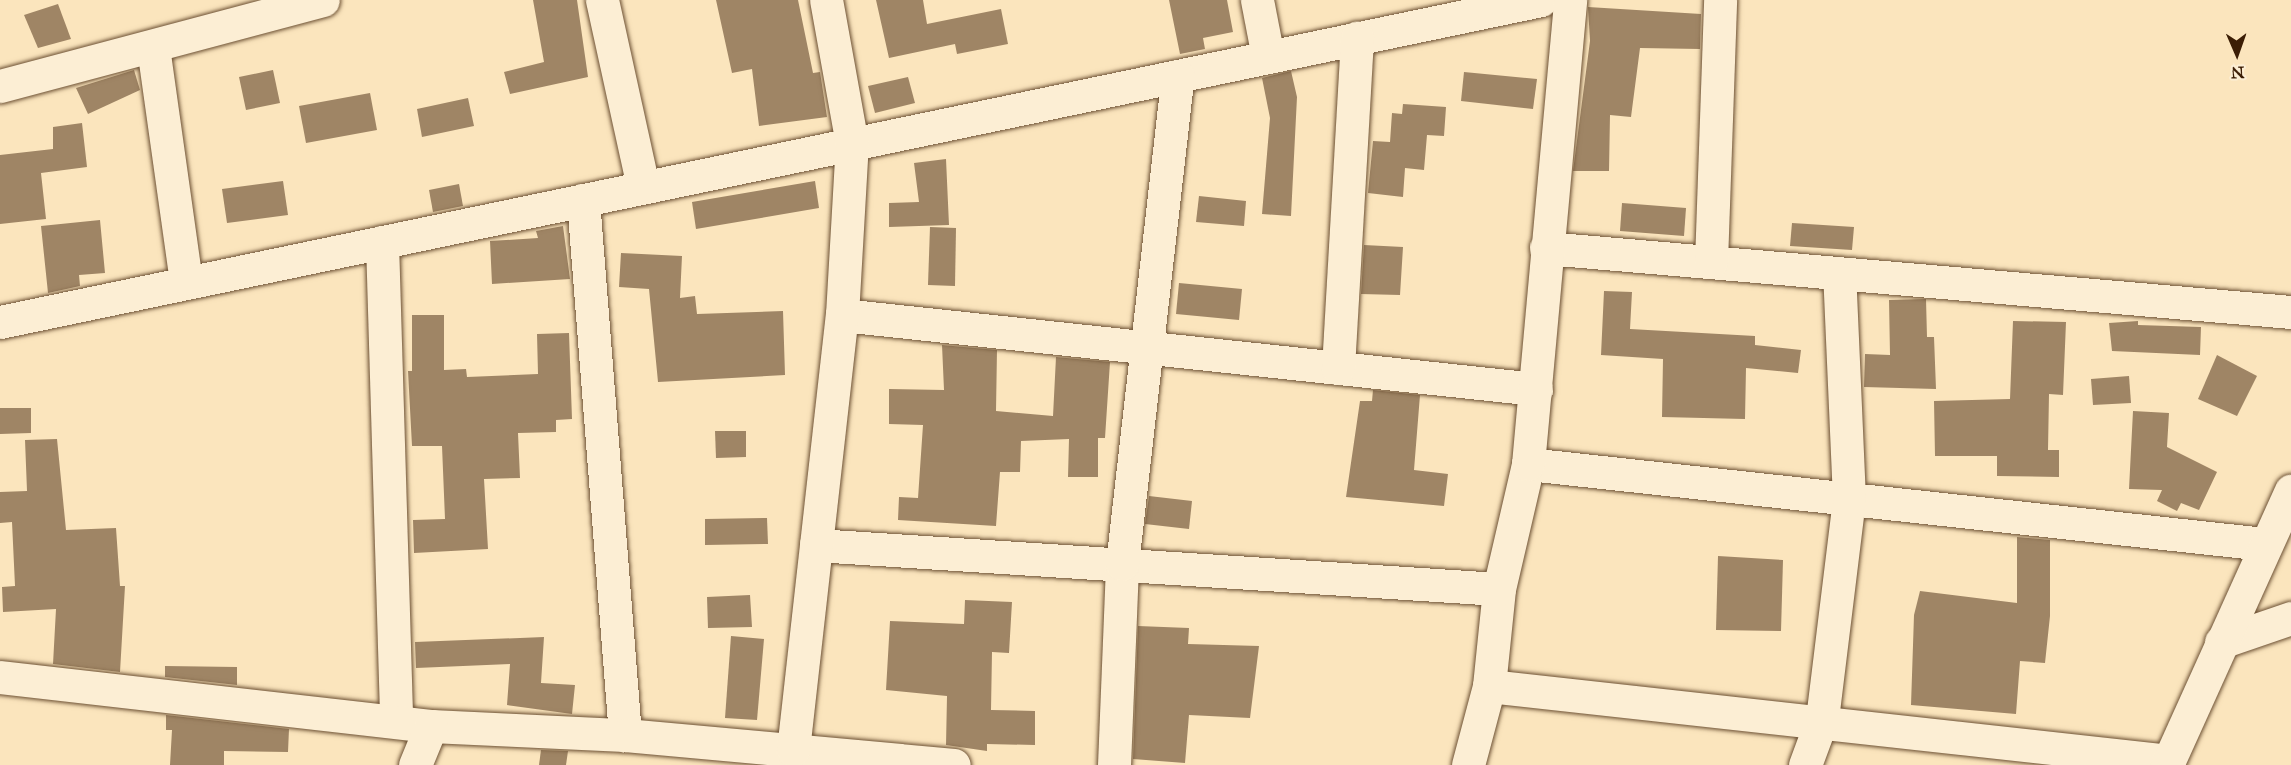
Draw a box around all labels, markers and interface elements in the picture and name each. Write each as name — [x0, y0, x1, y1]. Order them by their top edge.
north arrow — [2207, 24, 2267, 84]
text: N — [2231, 63, 2245, 82]

